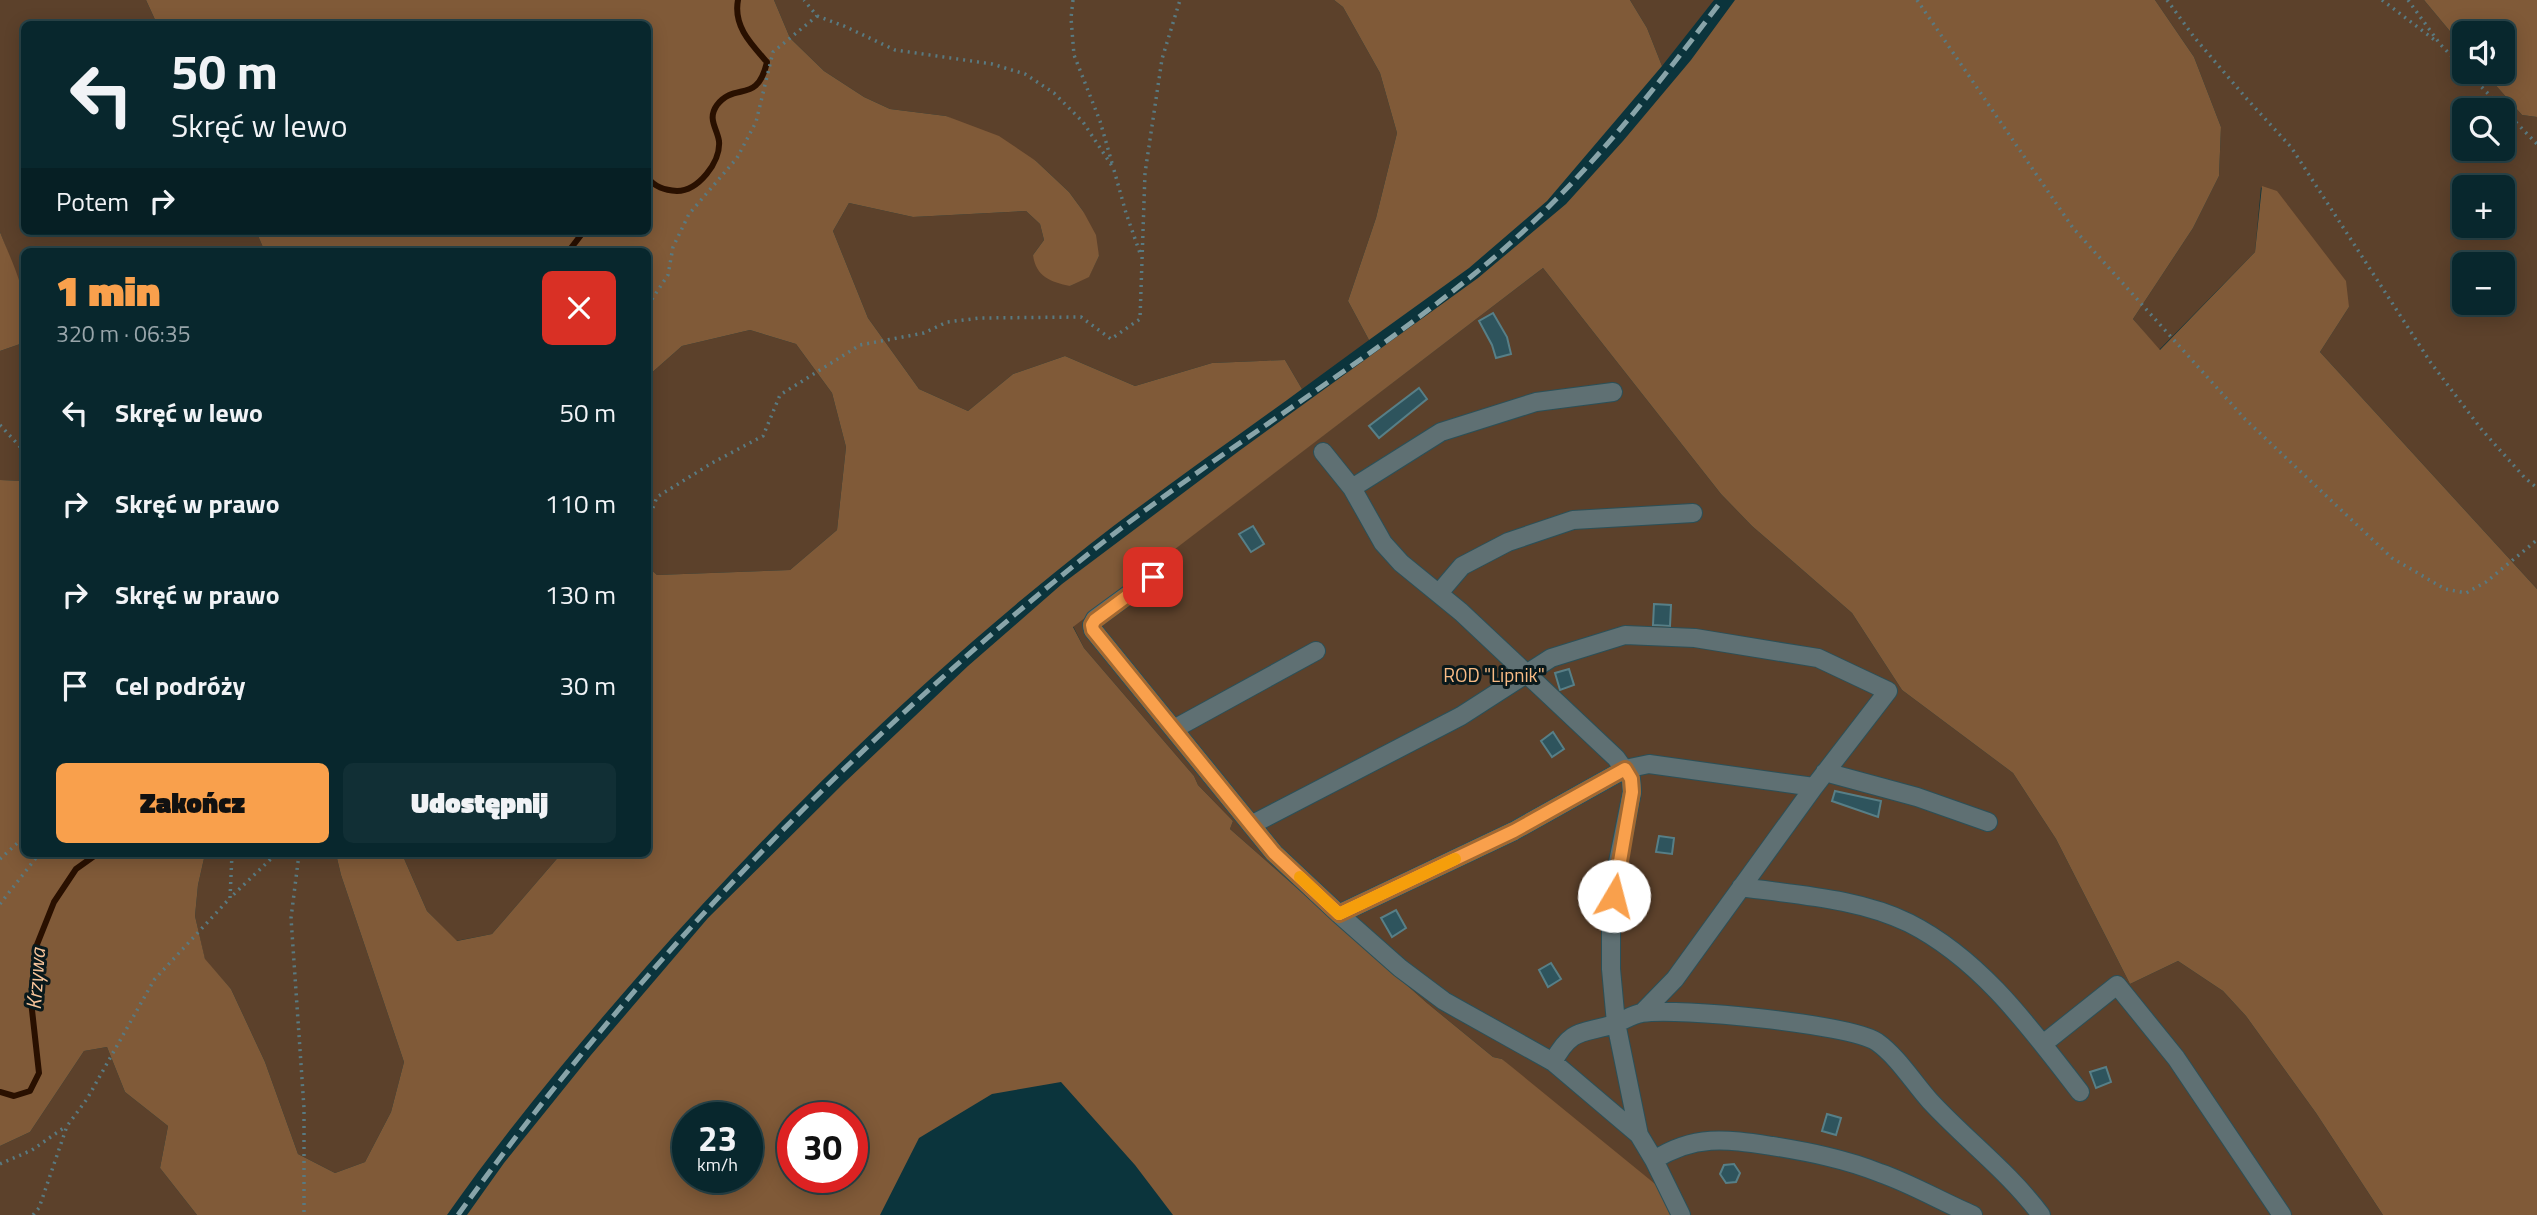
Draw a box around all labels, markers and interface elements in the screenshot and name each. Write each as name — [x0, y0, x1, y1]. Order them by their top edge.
map controls — [2452, 21, 2515, 315]
button: sound — [2452, 21, 2515, 84]
text: 50 m — [171, 33, 278, 108]
icon: left — [56, 49, 147, 140]
button: search — [2452, 98, 2515, 161]
text: Skręć w lewo — [171, 101, 348, 149]
button: + — [2452, 175, 2515, 238]
text: Potem — [56, 182, 129, 221]
icon: right — [143, 182, 181, 220]
button: − — [2452, 252, 2515, 315]
text: 1 min — [56, 258, 160, 322]
button: close — [542, 271, 616, 345]
text: 320 m · 06:35 — [56, 316, 191, 351]
text: Skręć w lewo — [115, 393, 263, 432]
text: 50 m — [559, 393, 616, 432]
icon: left — [56, 394, 94, 432]
text: Skręć w prawo — [115, 484, 280, 523]
text: 110 m — [545, 484, 616, 523]
icon: right — [56, 485, 94, 523]
pin — [1123, 547, 1183, 607]
icon: arrive — [1134, 558, 1172, 596]
text: Skręć w prawo — [115, 575, 280, 614]
text: 130 m — [545, 575, 616, 614]
icon: right — [56, 576, 94, 614]
park label: ROD "Lipnik" — [1443, 660, 1545, 689]
text: Cel podróży — [115, 666, 245, 705]
text: 30 m — [559, 666, 616, 705]
icon: arrive — [56, 667, 94, 705]
button: Zakończ — [56, 763, 329, 843]
button: Udostępnij — [343, 763, 616, 843]
position arrow — [1577, 859, 1651, 933]
water label: Krzywa — [17, 946, 53, 1011]
speed limit sign: 30 — [777, 1102, 868, 1193]
text: 23 — [698, 1111, 737, 1165]
text: km/h — [697, 1151, 738, 1178]

